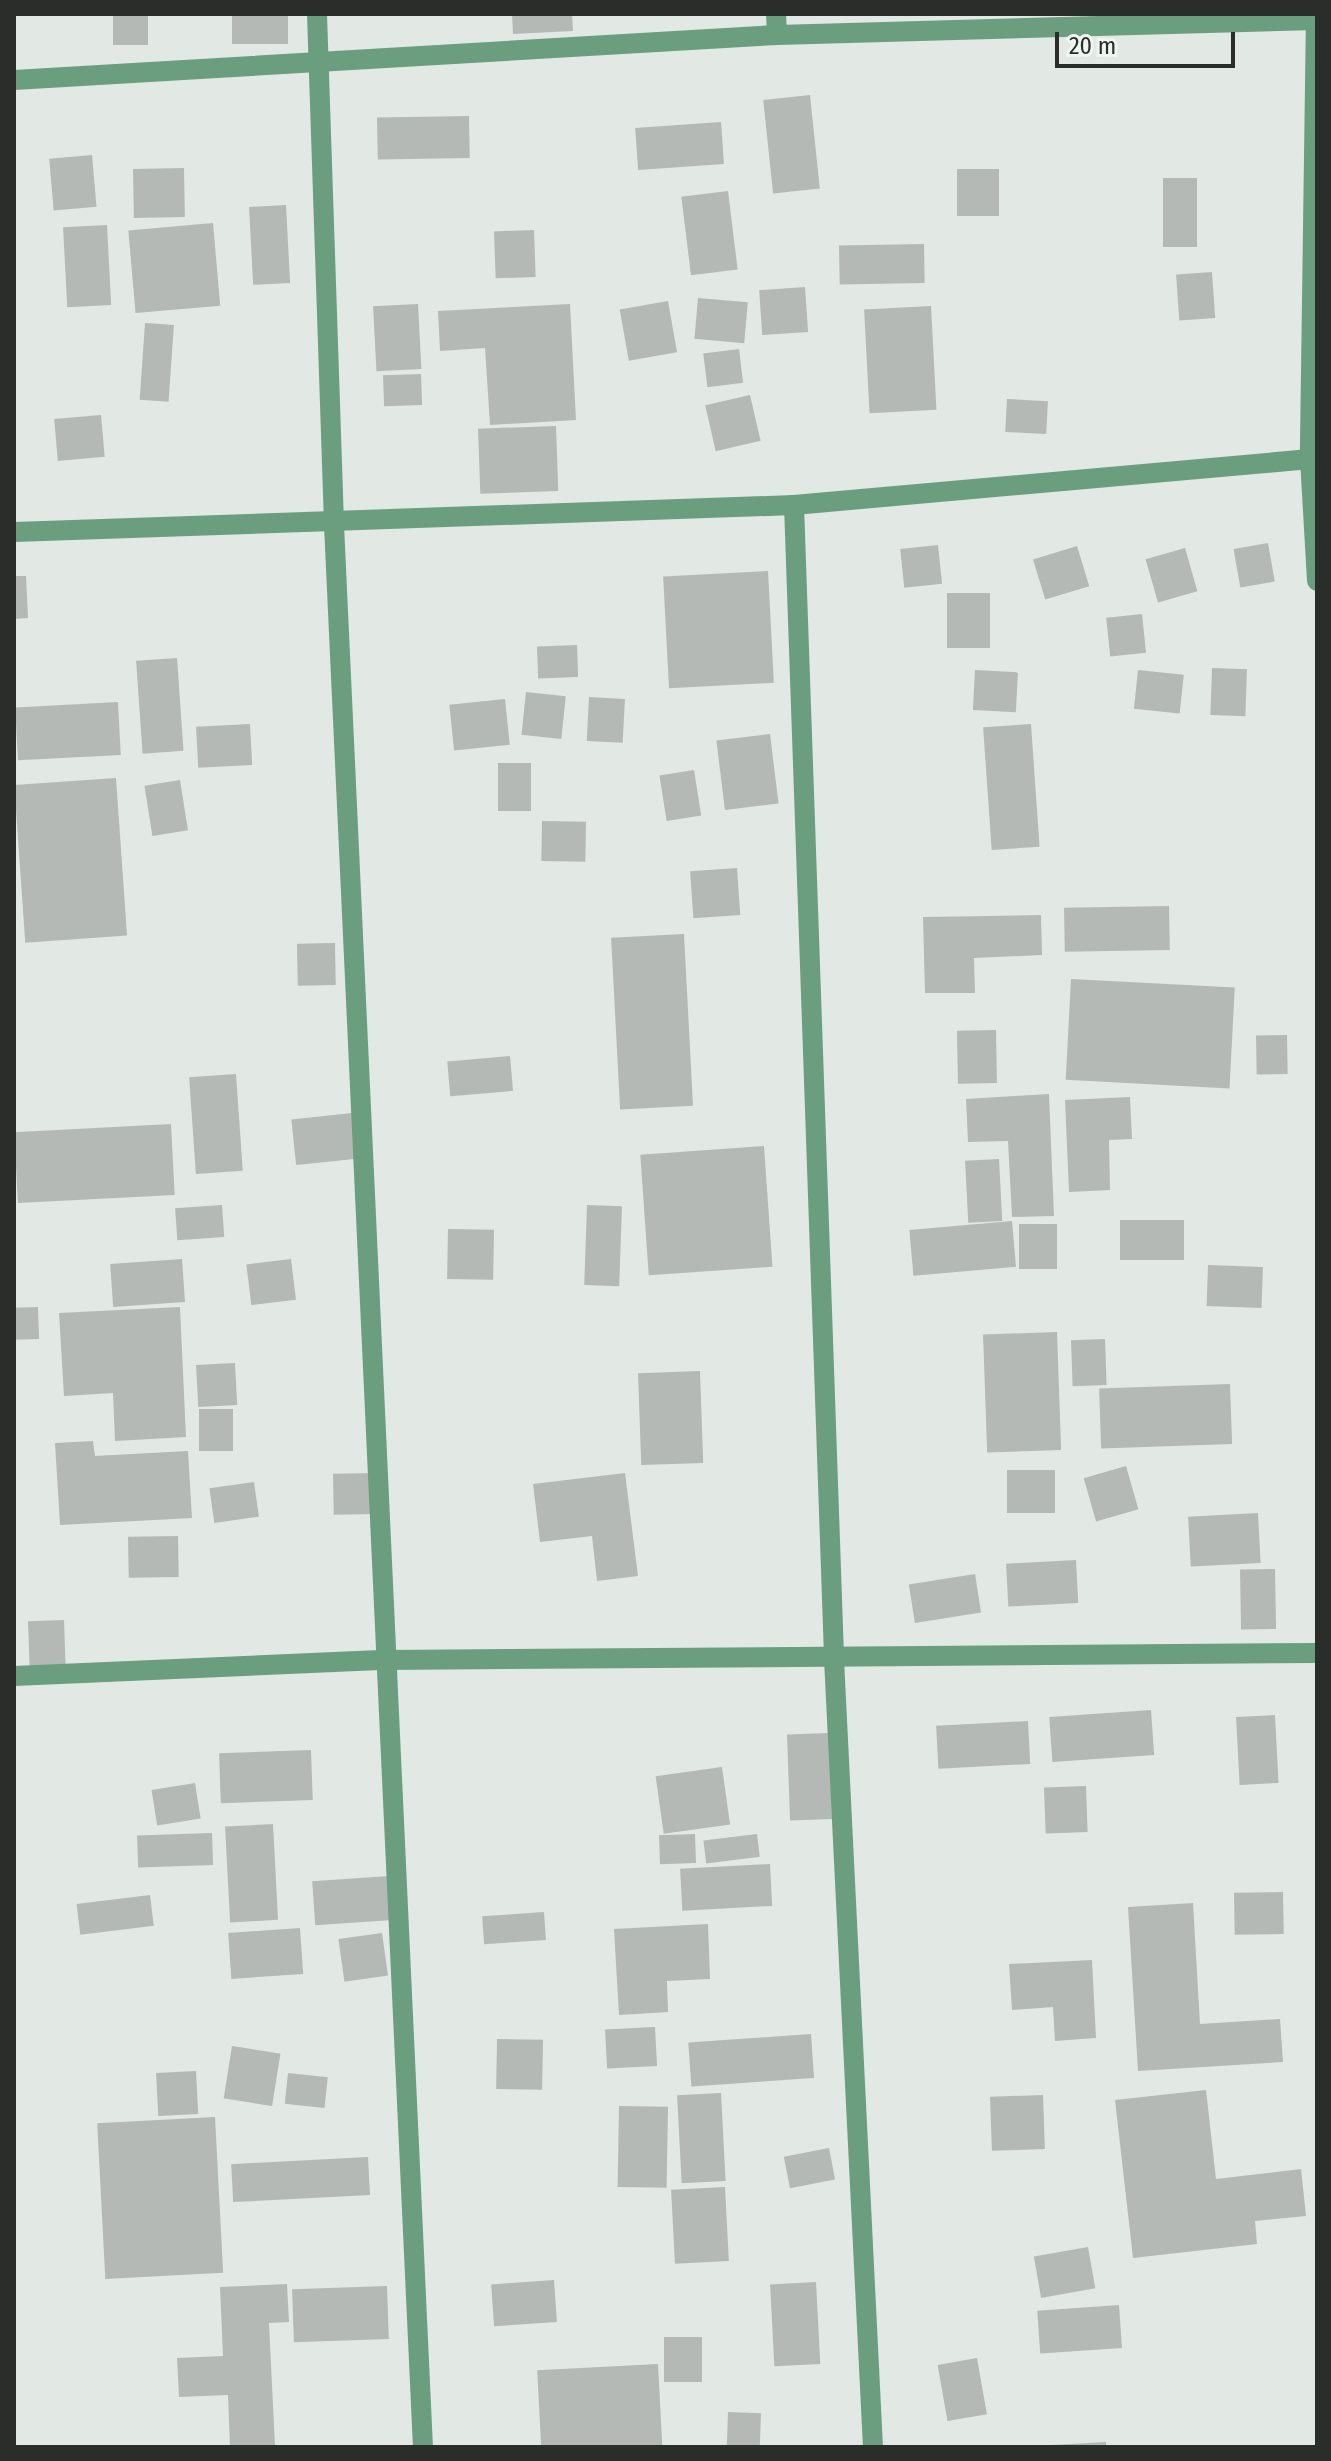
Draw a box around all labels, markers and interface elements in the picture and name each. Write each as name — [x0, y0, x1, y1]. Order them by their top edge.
scale bar — [1059, 16, 1239, 66]
text: 20 m — [1069, 32, 1116, 60]

